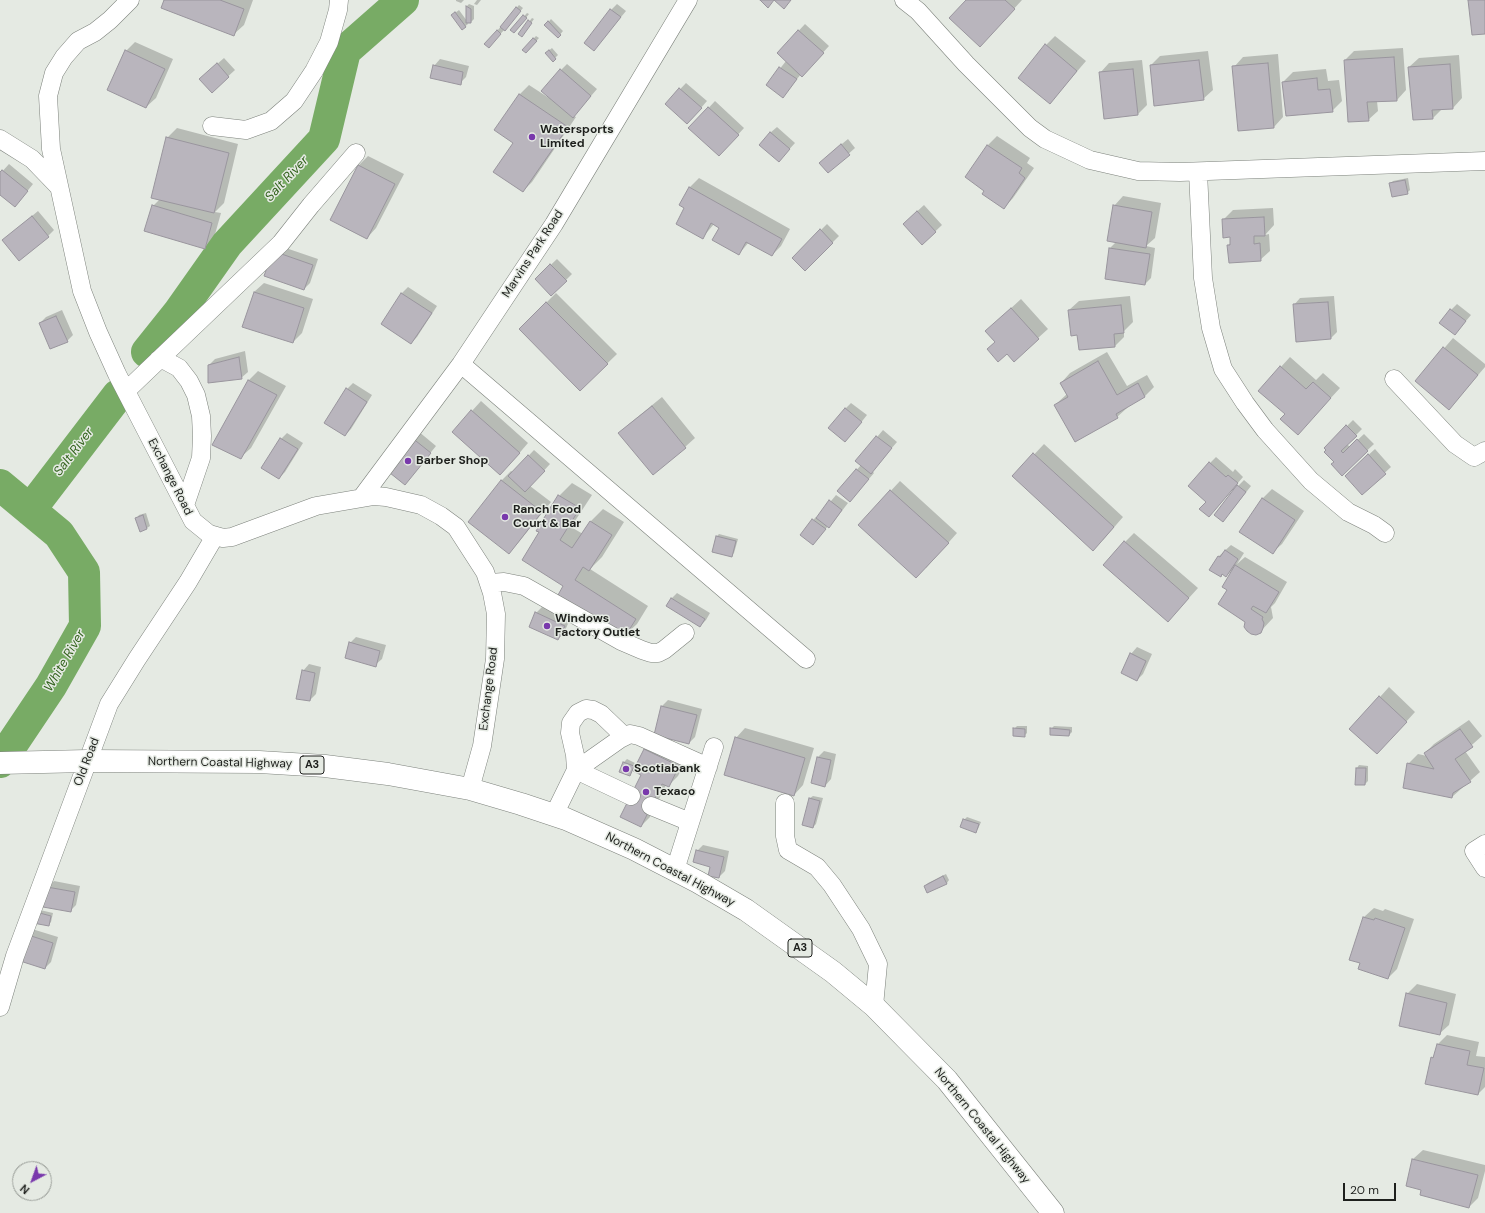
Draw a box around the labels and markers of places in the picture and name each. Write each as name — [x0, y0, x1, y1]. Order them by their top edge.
place label: Watersports Limited — [540, 123, 614, 151]
marker: Watersports Limited — [527, 132, 537, 142]
place label: Barber Shop — [416, 454, 488, 468]
marker: Barber Shop — [403, 456, 413, 466]
place label: Ranch Food Court & Bar — [513, 503, 581, 531]
marker: Ranch Food Court & Bar — [500, 512, 510, 522]
place label: Windows Factory Outlet — [555, 612, 640, 640]
marker: Windows Factory Outlet — [542, 621, 552, 631]
place label: Scotiabank — [634, 762, 700, 776]
marker: Scotiabank — [621, 764, 631, 774]
place label: Texaco — [654, 785, 695, 799]
marker: Texaco — [641, 787, 651, 797]

